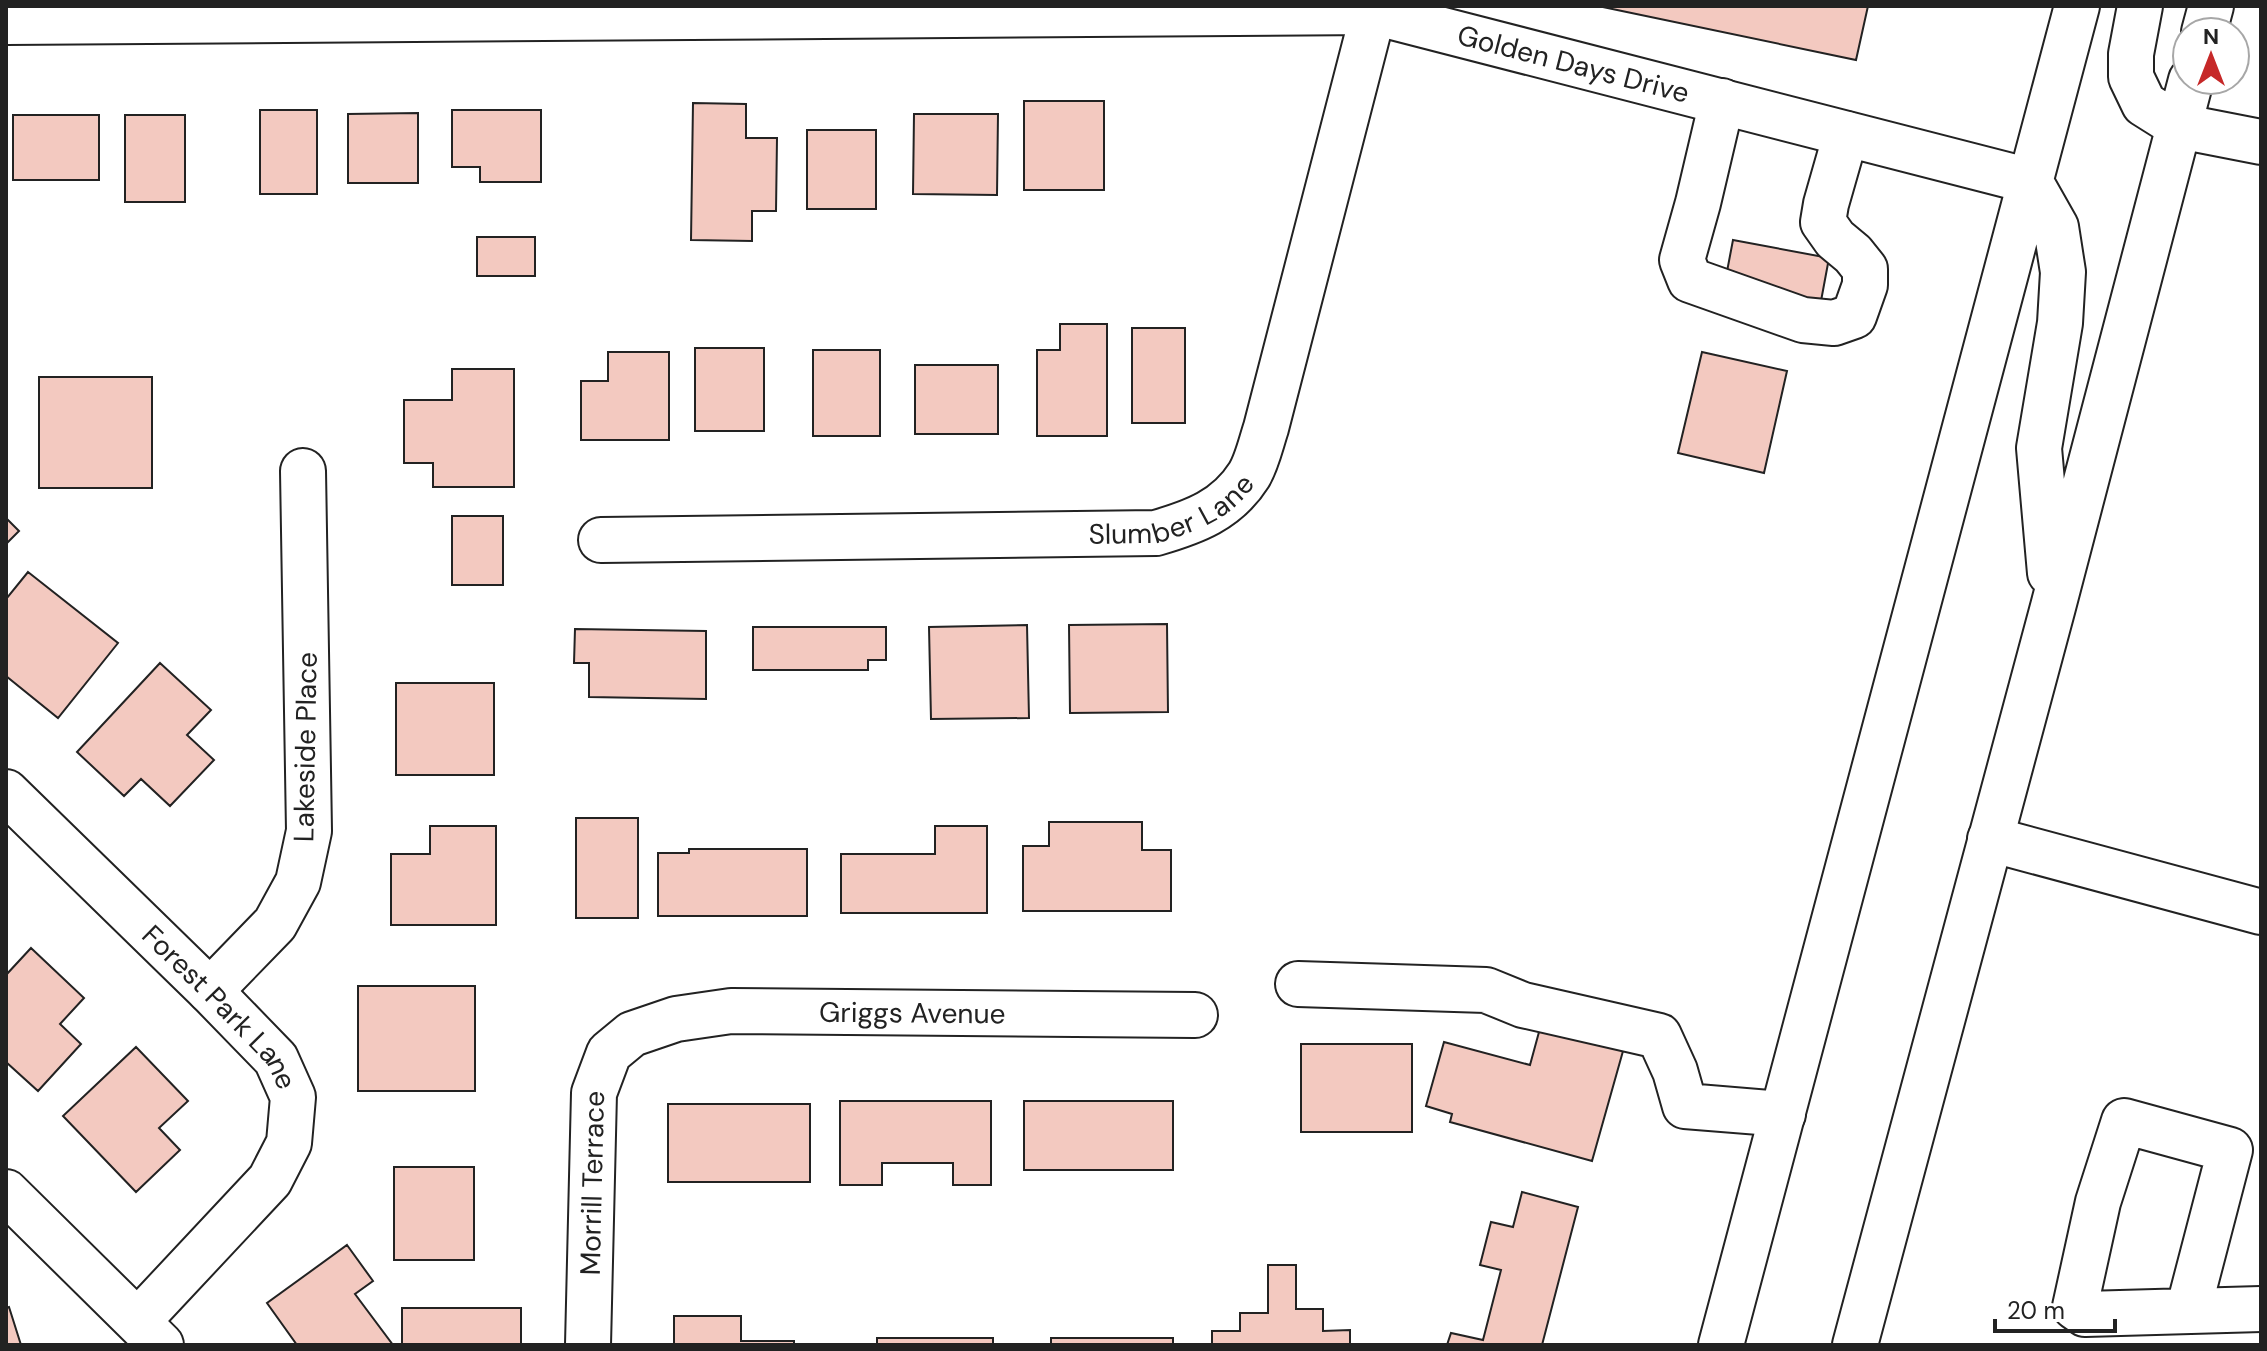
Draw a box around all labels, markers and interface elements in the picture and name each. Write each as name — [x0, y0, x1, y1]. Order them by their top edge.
north arrow — [2171, 16, 2251, 96]
street label: Golden Days Drive — [1454, 17, 1693, 112]
text: N — [2203, 22, 2219, 51]
street label: Slumber Lane — [1088, 467, 1263, 553]
street label: Lakeside Place — [285, 652, 326, 842]
street label: Forest Park Lane — [134, 917, 305, 1095]
street label: Griggs Avenue — [819, 994, 1006, 1032]
street label: Morrill Terrace — [572, 1090, 613, 1276]
scale bar — [1995, 1283, 2115, 1333]
text: 20 m — [2007, 1295, 2065, 1326]

